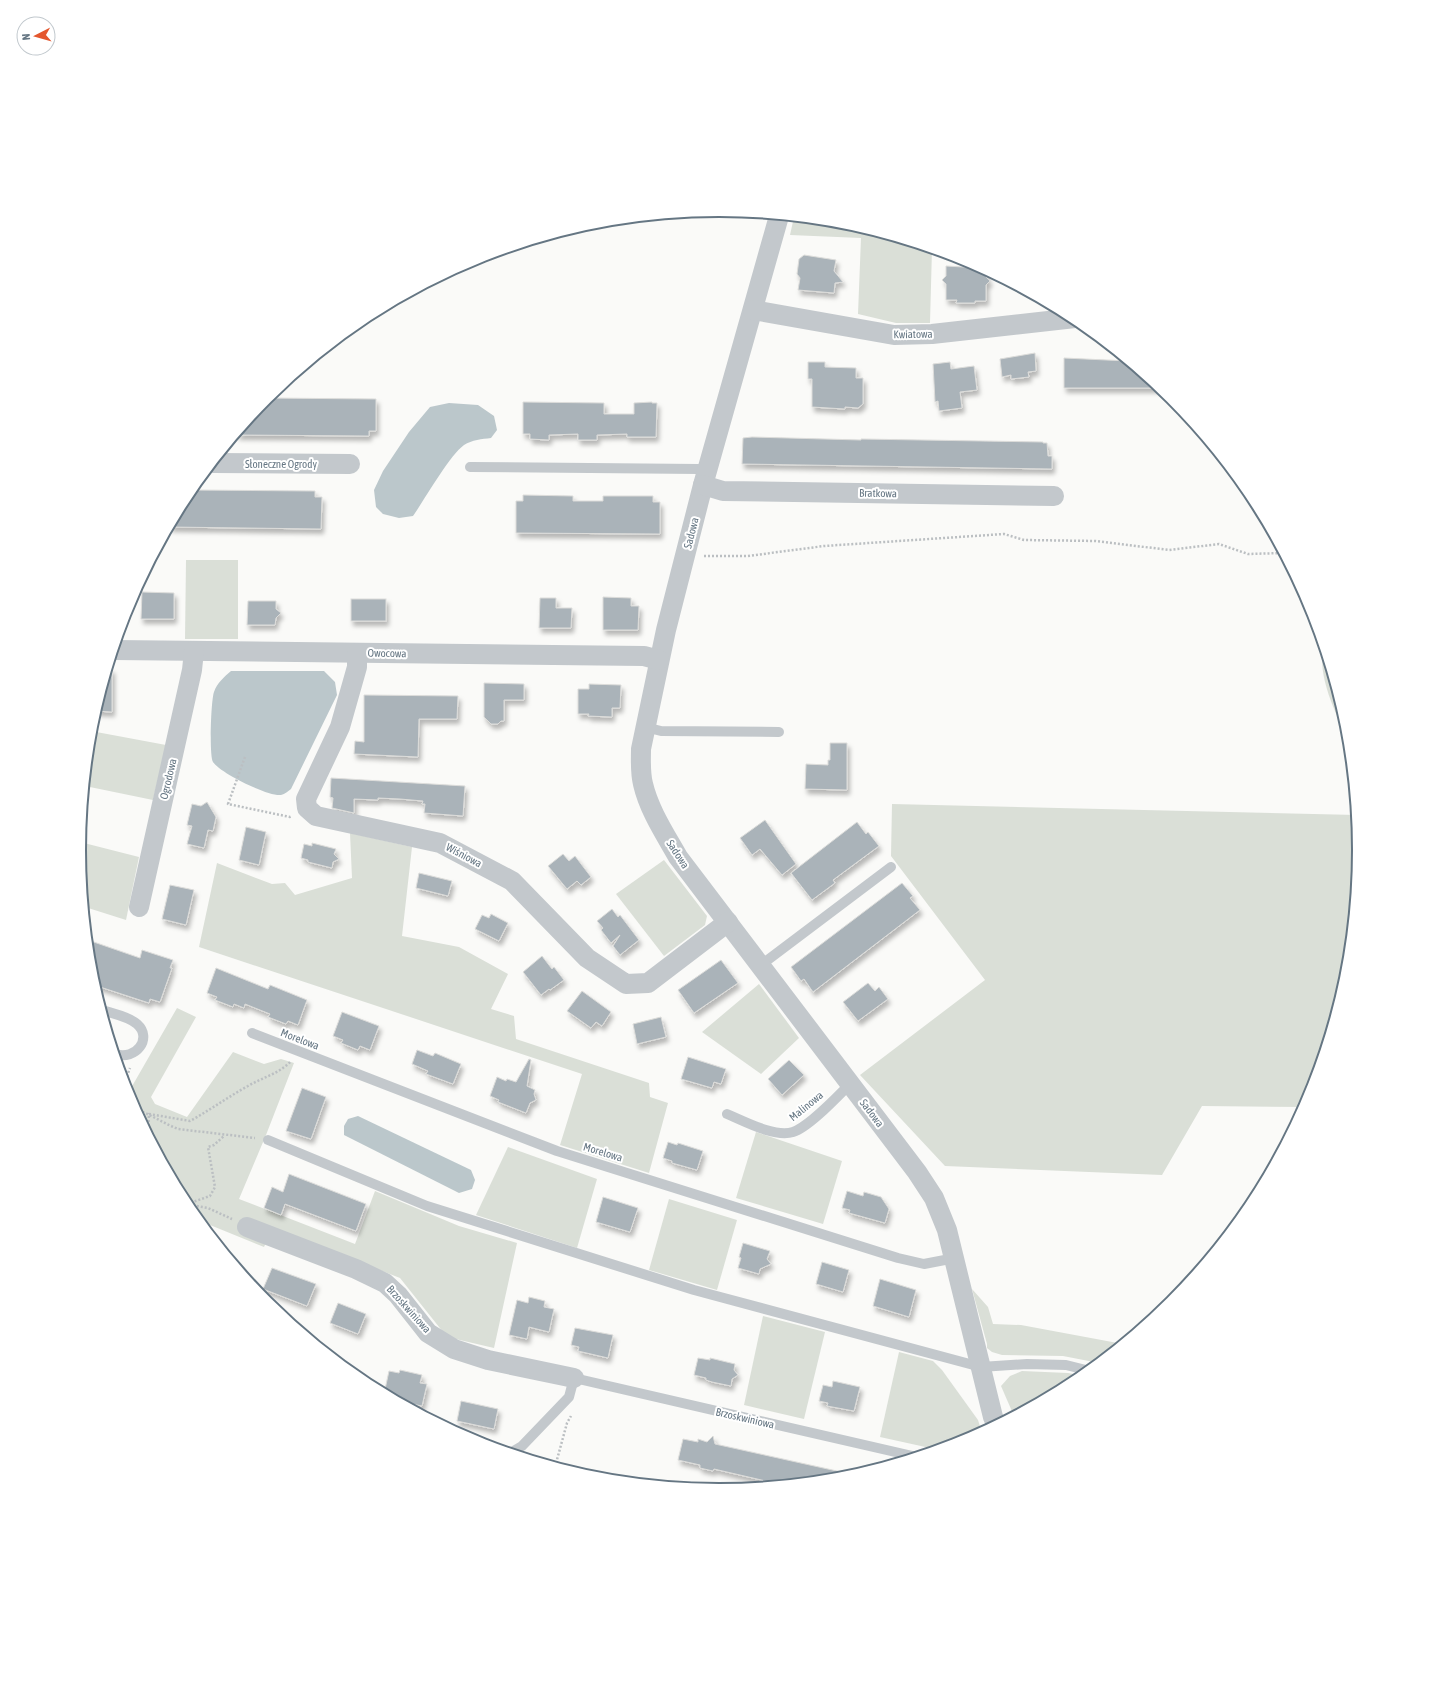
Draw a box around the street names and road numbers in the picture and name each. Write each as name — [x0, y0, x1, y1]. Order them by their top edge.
street label: Kwiatowa — [893, 328, 933, 340]
street label: Słoneczne Ogrody — [245, 458, 317, 470]
street label: Bratkowa — [859, 487, 897, 499]
street label: Sadowa — [681, 516, 701, 550]
street label: Owocowa — [368, 647, 406, 659]
street label: Ogrodowa — [157, 757, 179, 801]
street label: Sadowa — [664, 837, 692, 871]
street label: Wiśniowa — [444, 841, 484, 869]
street label: Morelowa — [279, 1026, 321, 1052]
street label: Malinowa — [787, 1089, 825, 1123]
street label: Sadowa — [858, 1097, 886, 1129]
street label: Morelowa — [582, 1140, 624, 1164]
street label: Brzoskwiniowa — [385, 1283, 433, 1335]
street label: Brzoskwiniowa — [715, 1405, 775, 1431]

